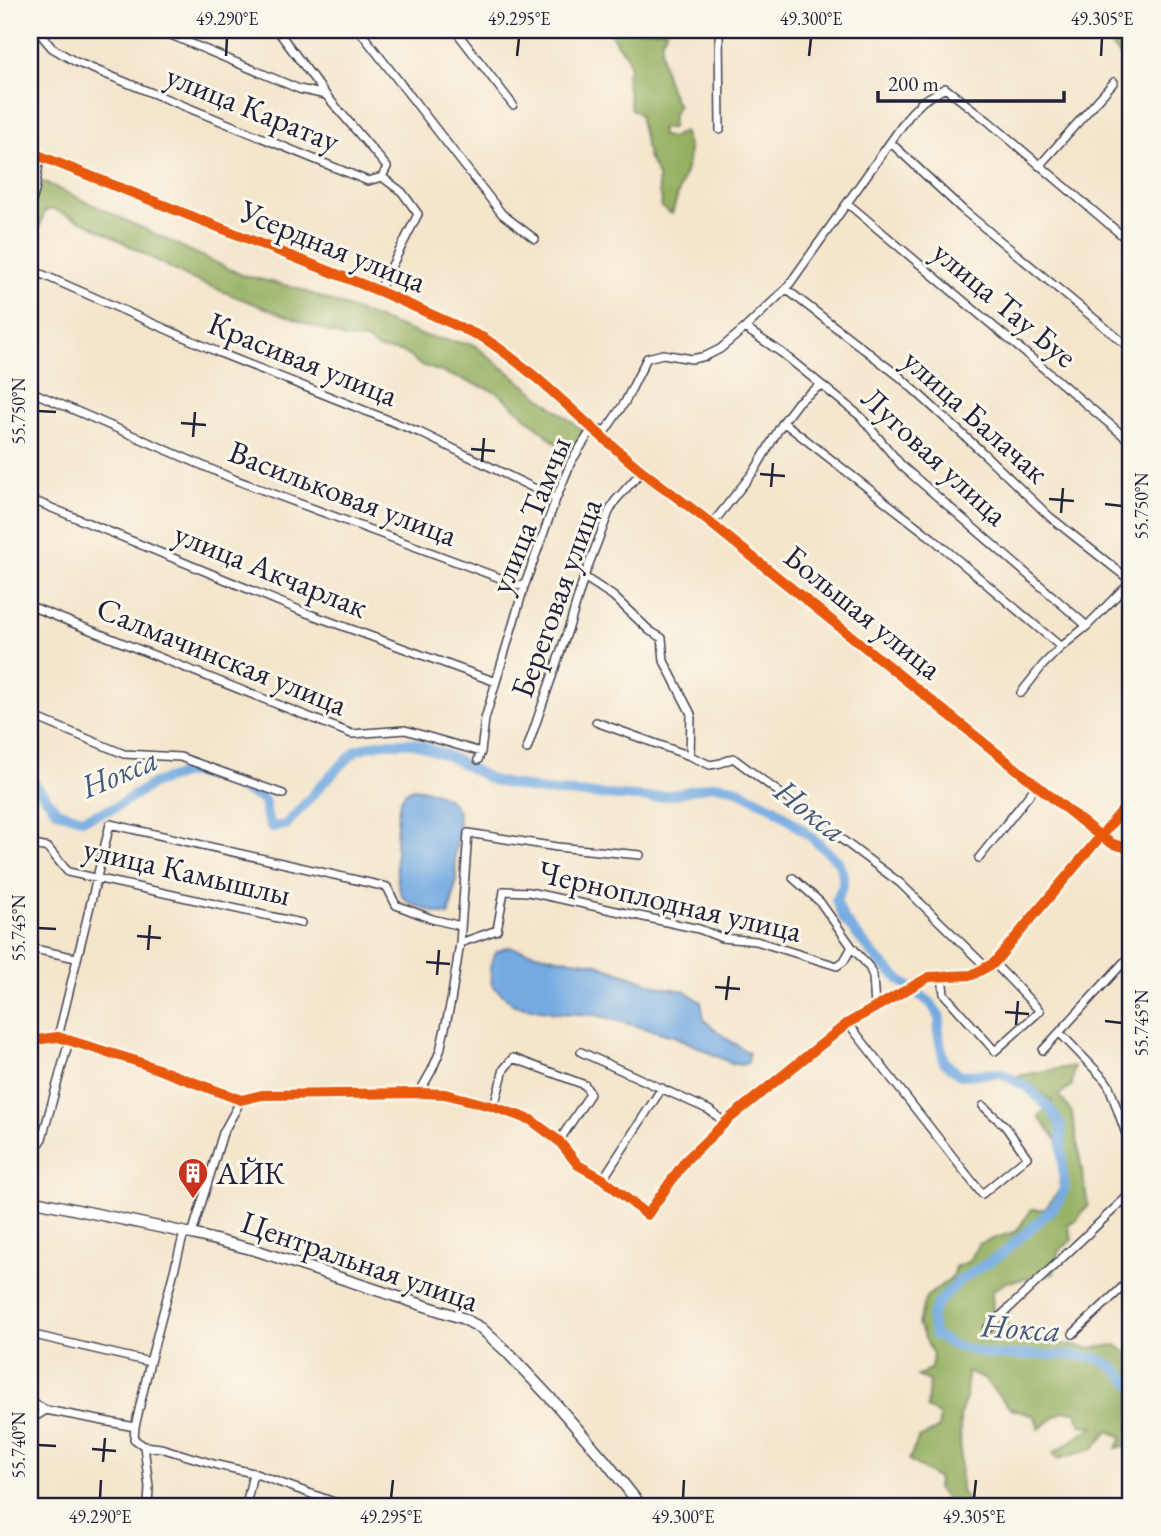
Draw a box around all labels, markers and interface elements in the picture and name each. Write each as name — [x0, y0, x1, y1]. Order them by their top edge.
text: 49.290°E — [196, 7, 258, 30]
text: 49.295°E — [488, 7, 550, 30]
text: 49.300°E — [780, 7, 842, 30]
text: 49.305°E — [1071, 7, 1133, 30]
street label: улица Каратау — [160, 54, 347, 162]
scale bar — [878, 60, 1063, 104]
text: 200 m — [888, 70, 939, 97]
street label: Усердная улица — [233, 189, 433, 303]
street label: улица Тау Буе — [924, 231, 1086, 377]
street label: Красивая улица — [202, 302, 404, 416]
street label: улица Балачак — [894, 339, 1058, 493]
text: 55.750°N — [7, 377, 30, 444]
street label: Луговая улица — [853, 377, 1017, 535]
street label: Васильковая улица — [223, 430, 463, 556]
street label: улица Тамчы — [479, 430, 581, 600]
text: 55.750°N — [1130, 472, 1153, 539]
street label: Береговая улица — [500, 492, 612, 704]
street label: улица Акчарлак — [168, 512, 374, 628]
street label: Большая улица — [775, 535, 951, 689]
street label: Салмачинская улица — [91, 587, 354, 725]
water label: Нокса — [73, 737, 164, 808]
water label: Нокса — [765, 768, 855, 852]
street label: улица Камышлы — [79, 827, 295, 915]
street label: Черноплодная улица — [534, 850, 806, 952]
text: 55.745°N — [7, 894, 30, 961]
text: 55.745°N — [1130, 989, 1153, 1056]
place label: АЙК — [215, 1152, 286, 1194]
building icon: АЙК — [176, 1156, 210, 1200]
street label: Центральная улица — [236, 1201, 485, 1321]
water label: Нокса — [979, 1303, 1062, 1352]
text: 55.740°N — [7, 1411, 30, 1478]
text: 49.290°E — [69, 1505, 131, 1528]
text: 49.295°E — [360, 1505, 422, 1528]
text: 49.300°E — [652, 1505, 714, 1528]
text: 49.305°E — [943, 1505, 1005, 1528]

